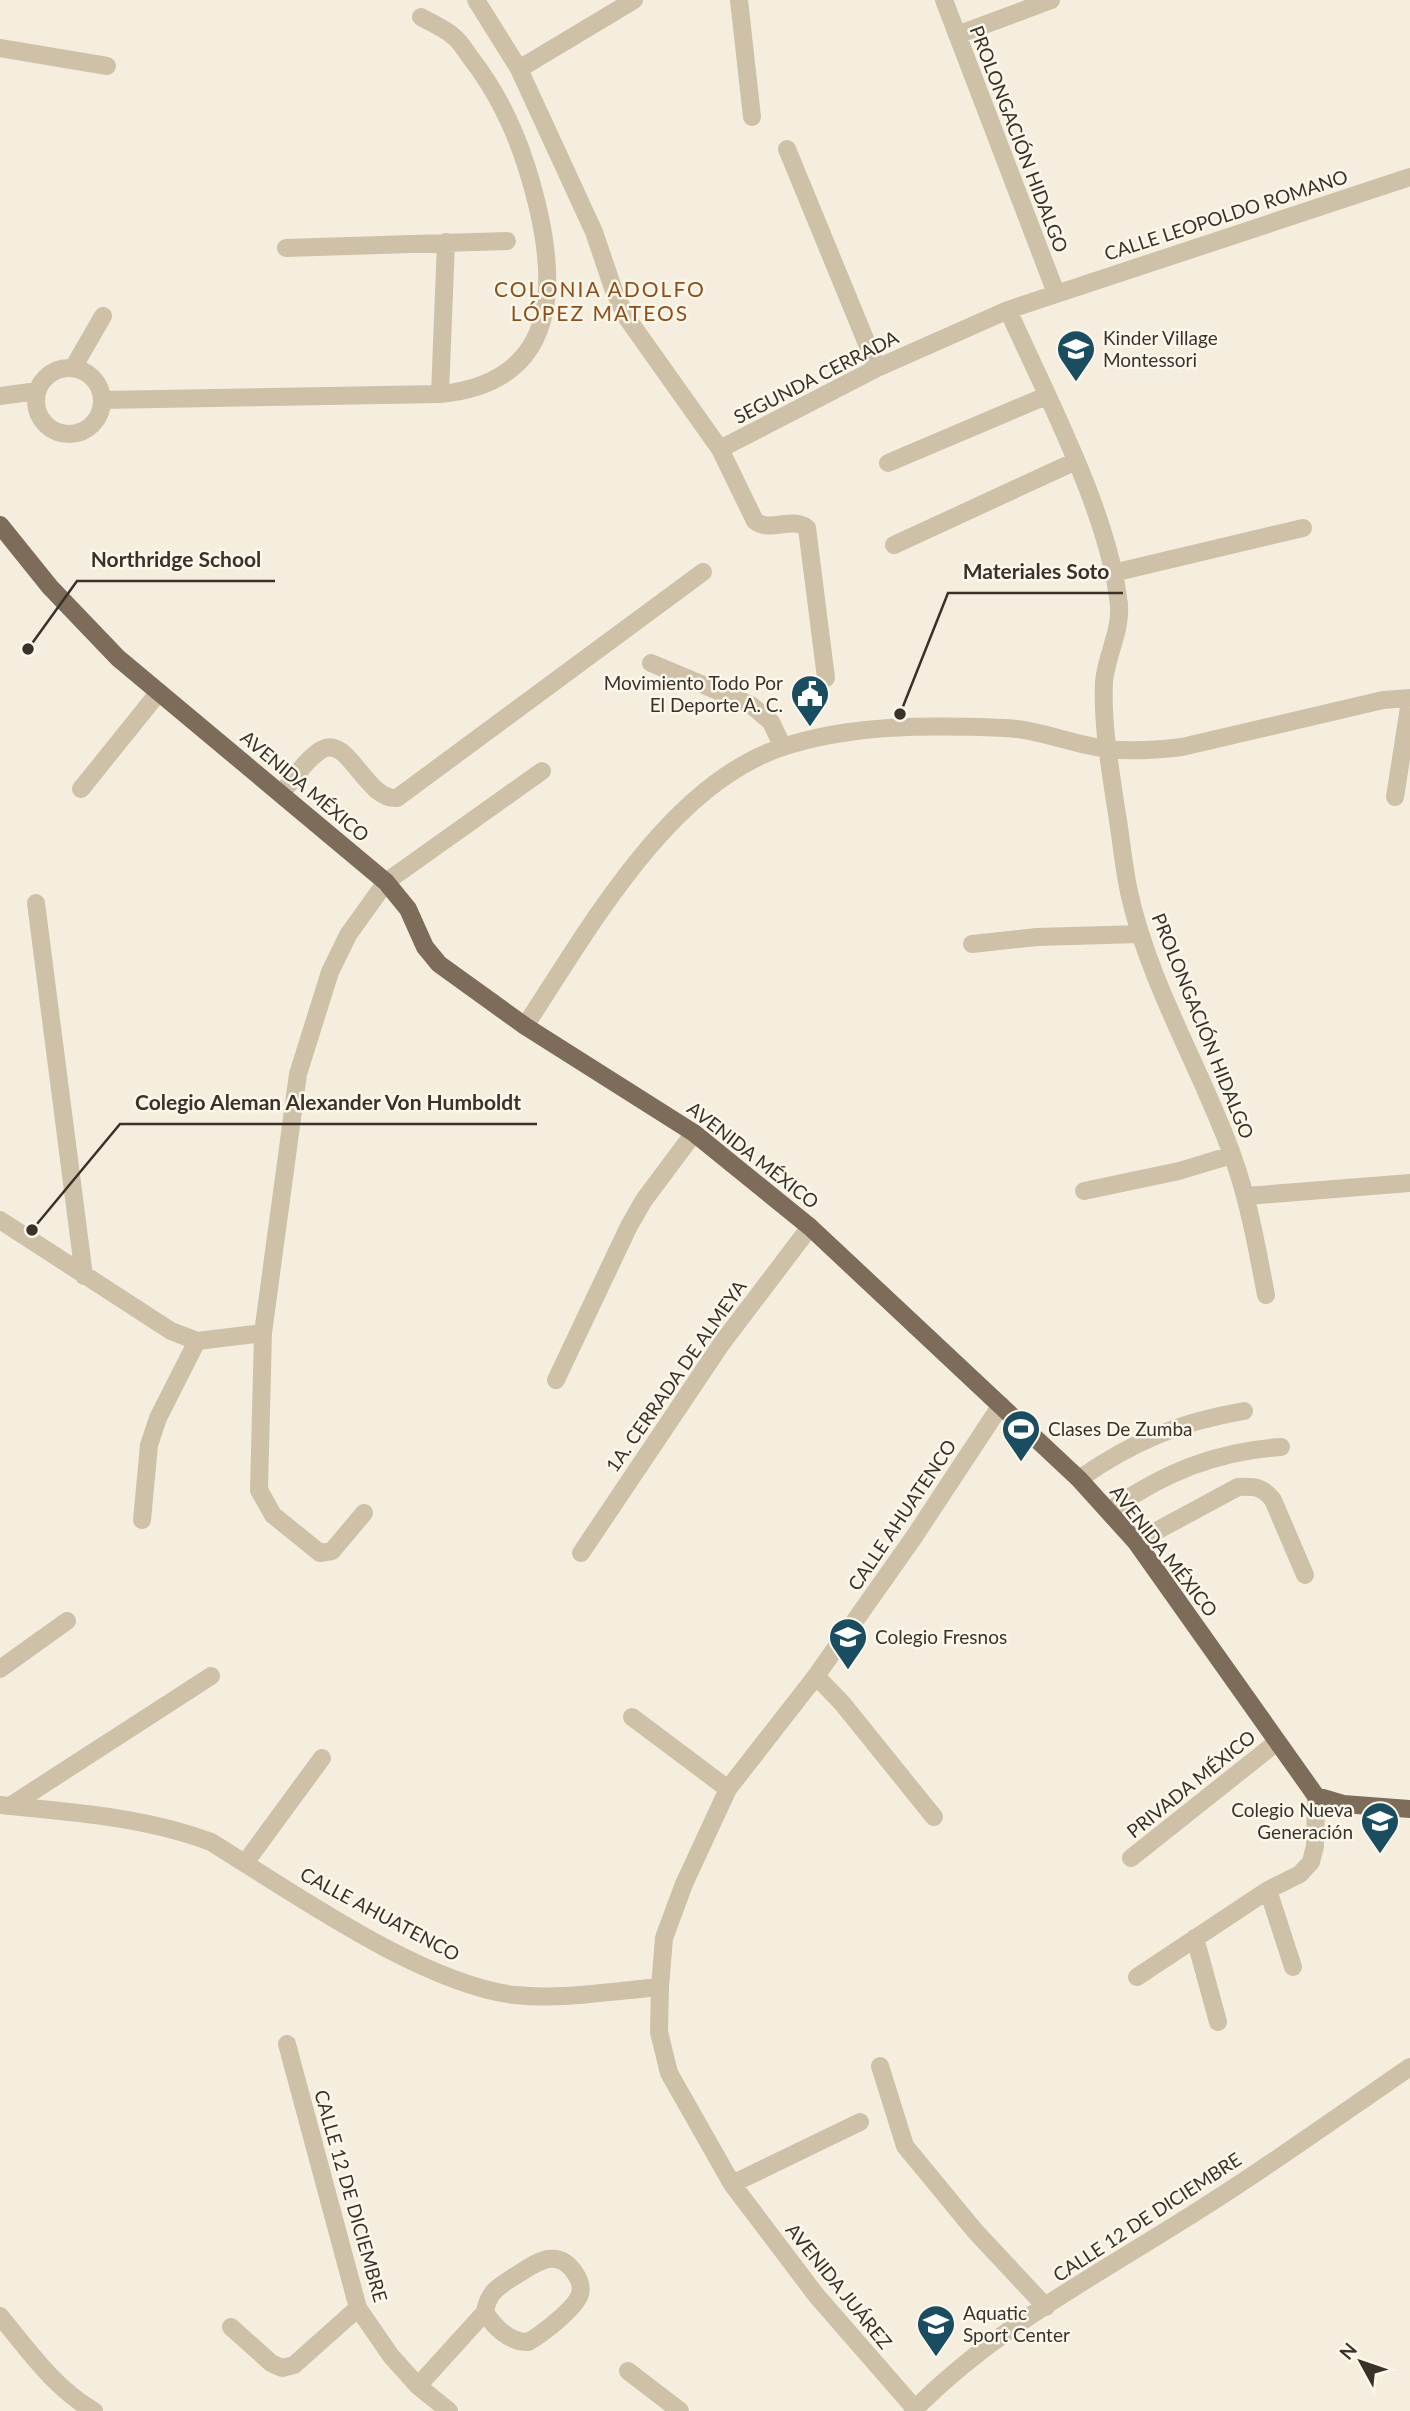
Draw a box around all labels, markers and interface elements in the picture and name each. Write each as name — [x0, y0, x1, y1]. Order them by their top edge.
street label: PROLONGACIÓN HIDALGO — [966, 22, 1073, 255]
street label: CALLE LEOPOLDO ROMANO — [1101, 164, 1350, 265]
district label: COLONIA ADOLFO LÓPEZ MATEOS — [494, 276, 706, 325]
street label: SEGUNDA CERRADA — [730, 325, 902, 428]
place label: Kinder Village Montessori — [1103, 326, 1218, 371]
school or university icon: Kinder Village Montessori — [1055, 328, 1097, 383]
callout: Northridge School — [77, 539, 275, 581]
text: Northridge School — [91, 546, 261, 571]
callout: Materiales Soto — [948, 551, 1123, 593]
text: Materiales Soto — [963, 558, 1109, 583]
place label: Movimiento Todo Por El Deporte A. C. — [604, 671, 783, 716]
public building icon: Movimiento Todo Por El Deporte A. C. — [789, 673, 831, 728]
street label: AVENIDA MÉXICO — [236, 725, 374, 846]
street label: PROLONGACIÓN HIDALGO — [1148, 910, 1259, 1142]
callout: Colegio Aleman Alexander Von Humboldt — [120, 1082, 537, 1124]
text: Colegio Aleman Alexander Von Humboldt — [135, 1089, 521, 1114]
street label: AVENIDA MÉXICO — [683, 1096, 824, 1213]
street label: 1A. CERRADA DE ALMEYA — [600, 1275, 751, 1476]
sports icon: Clases De Zumba — [1000, 1408, 1042, 1463]
place label: Clases De Zumba — [1048, 1417, 1193, 1440]
street label: CALLE AHUATENCO — [843, 1435, 961, 1595]
street label: AVENIDA MÉXICO — [1106, 1480, 1223, 1621]
school or university icon: Colegio Fresnos — [827, 1616, 869, 1671]
place label: Colegio Fresnos — [875, 1625, 1007, 1648]
street label: PRIVADA MÉXICO — [1122, 1725, 1259, 1842]
place label: Colegio Nueva Generación — [1231, 1798, 1353, 1843]
school or university icon: Colegio Nueva Generación — [1359, 1800, 1401, 1855]
street label: CALLE AHUATENCO — [297, 1862, 464, 1965]
street label: CALLE 12 DE DICIEMBRE — [310, 2087, 393, 2305]
street label: CALLE 12 DE DICIEMBRE — [1048, 2147, 1245, 2286]
street label: AVENIDA JUÁREZ — [782, 2218, 897, 2353]
place label: Aquatic Sport Center — [963, 2301, 1070, 2346]
school or university icon: Aquatic Sport Center — [915, 2303, 957, 2358]
north arrow — [1326, 2327, 1396, 2397]
text: N — [1334, 2338, 1361, 2364]

